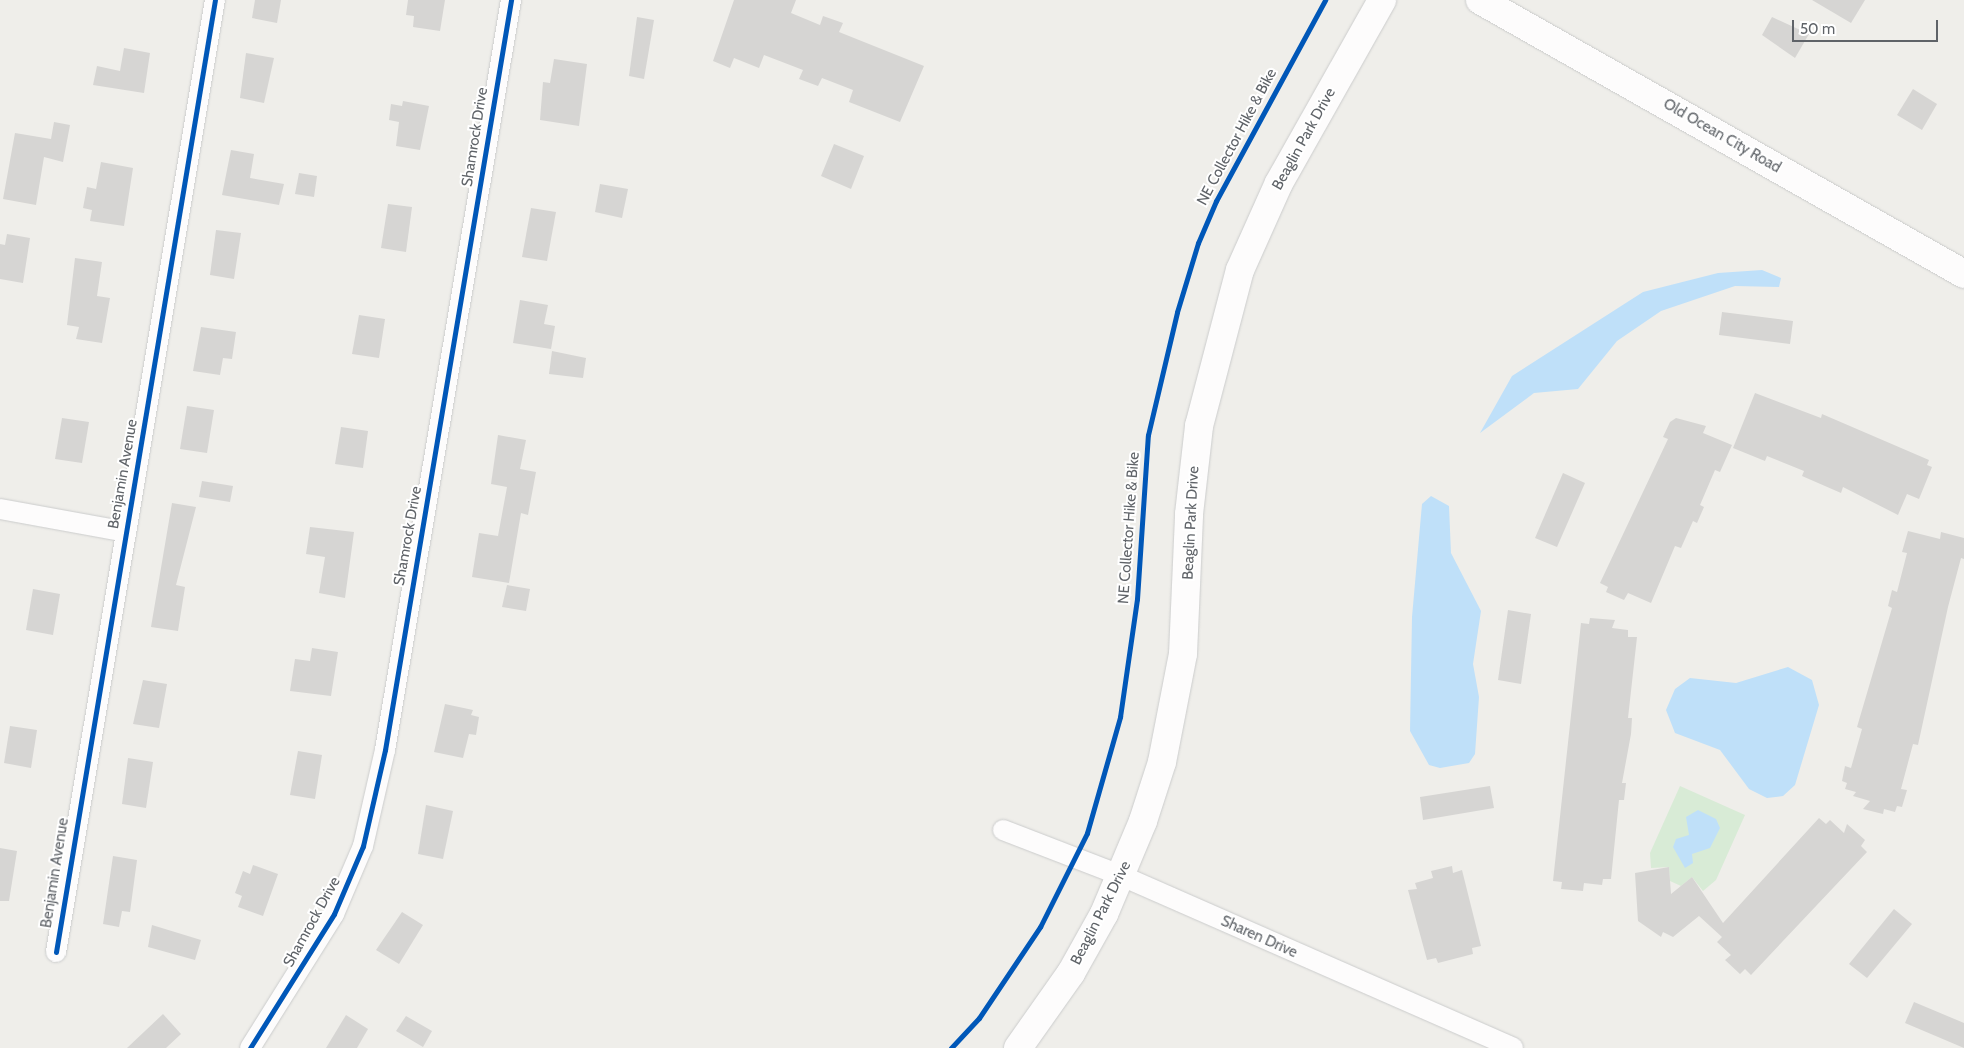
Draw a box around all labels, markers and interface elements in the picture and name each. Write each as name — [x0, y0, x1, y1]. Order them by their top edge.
scale bar — [1794, 10, 1940, 42]
text: 50 m — [1800, 20, 1835, 38]
street label: NE Collector Hike & Bike — [1193, 66, 1281, 208]
street label: Beaglin Park Drive — [1269, 85, 1339, 193]
street label: Shamrock Drive — [458, 86, 492, 188]
street label: Old Ocean City Road — [1660, 95, 1784, 177]
street label: Benjamin Avenue — [104, 418, 142, 530]
street label: NE Collector Hike & Bike — [1115, 452, 1143, 604]
street label: Beaglin Park Drive — [1179, 466, 1203, 580]
street label: Shamrock Drive — [390, 485, 426, 587]
street label: Benjamin Avenue — [37, 817, 73, 929]
street label: Beaglin Park Drive — [1067, 858, 1135, 968]
street label: Shamrock Drive — [280, 874, 344, 970]
street label: Sharen Drive — [1218, 912, 1300, 962]

